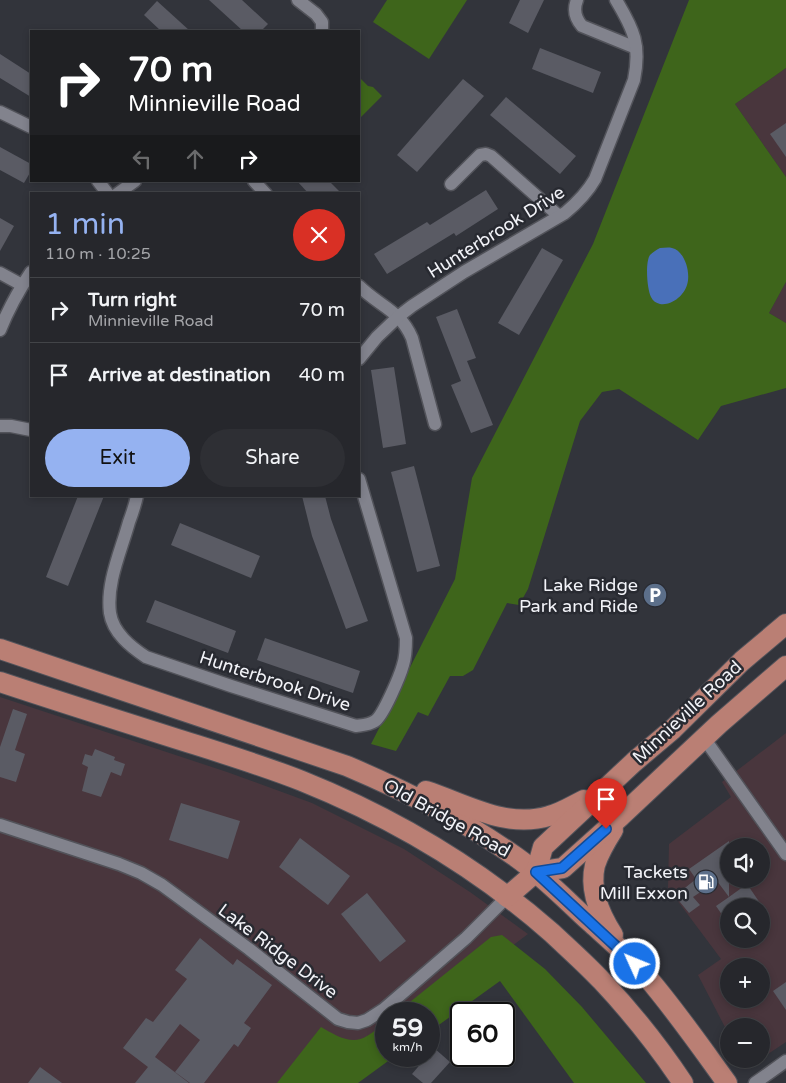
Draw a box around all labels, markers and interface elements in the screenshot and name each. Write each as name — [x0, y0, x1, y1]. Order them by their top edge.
text: 70 m — [128, 49, 213, 91]
icon: right — [45, 50, 110, 115]
text: Minnieville Road — [128, 91, 301, 117]
icon: left — [128, 145, 156, 173]
icon: ahead — [181, 145, 209, 173]
icon: right — [234, 145, 262, 173]
street label: Hunterbrook Drive — [423, 181, 569, 283]
text: 1 min — [45, 206, 125, 243]
button: close — [293, 209, 345, 261]
text: 110 m · 10:25 — [45, 244, 151, 264]
text: Turn right — [88, 289, 176, 311]
icon: right — [45, 296, 73, 324]
text: 70 m — [299, 299, 345, 321]
text: Minnieville Road — [88, 311, 214, 331]
icon: arrive — [45, 361, 73, 389]
text: Arrive at destination — [88, 364, 271, 386]
text: 40 m — [299, 364, 345, 386]
button: Exit — [45, 429, 190, 487]
button: Share — [200, 429, 345, 487]
place label: Lake Ridge Park and Ride — [519, 574, 638, 617]
parking icon: Lake Ridge Park and Ride — [642, 582, 668, 608]
street label: Hunterbrook Drive — [197, 646, 353, 716]
street label: Minnieville Road — [628, 656, 746, 768]
street label: Old Bridge Road — [380, 774, 514, 862]
pin — [585, 778, 627, 829]
icon: arrive — [592, 785, 620, 813]
map controls — [720, 838, 770, 1068]
button: sound — [720, 838, 770, 888]
place label: Tackets Mill Exxon — [600, 861, 688, 904]
fuel station icon: Tackets Mill Exxon — [693, 869, 719, 895]
button: search — [720, 898, 770, 948]
street label: Lake Ridge Drive — [214, 899, 342, 1003]
position arrow — [608, 937, 660, 989]
button: + — [720, 958, 770, 1008]
speed limit sign: 60 — [450, 1002, 515, 1067]
text: 59 — [392, 1013, 423, 1043]
button: − — [720, 1018, 770, 1068]
text: km/h — [392, 1040, 423, 1054]

